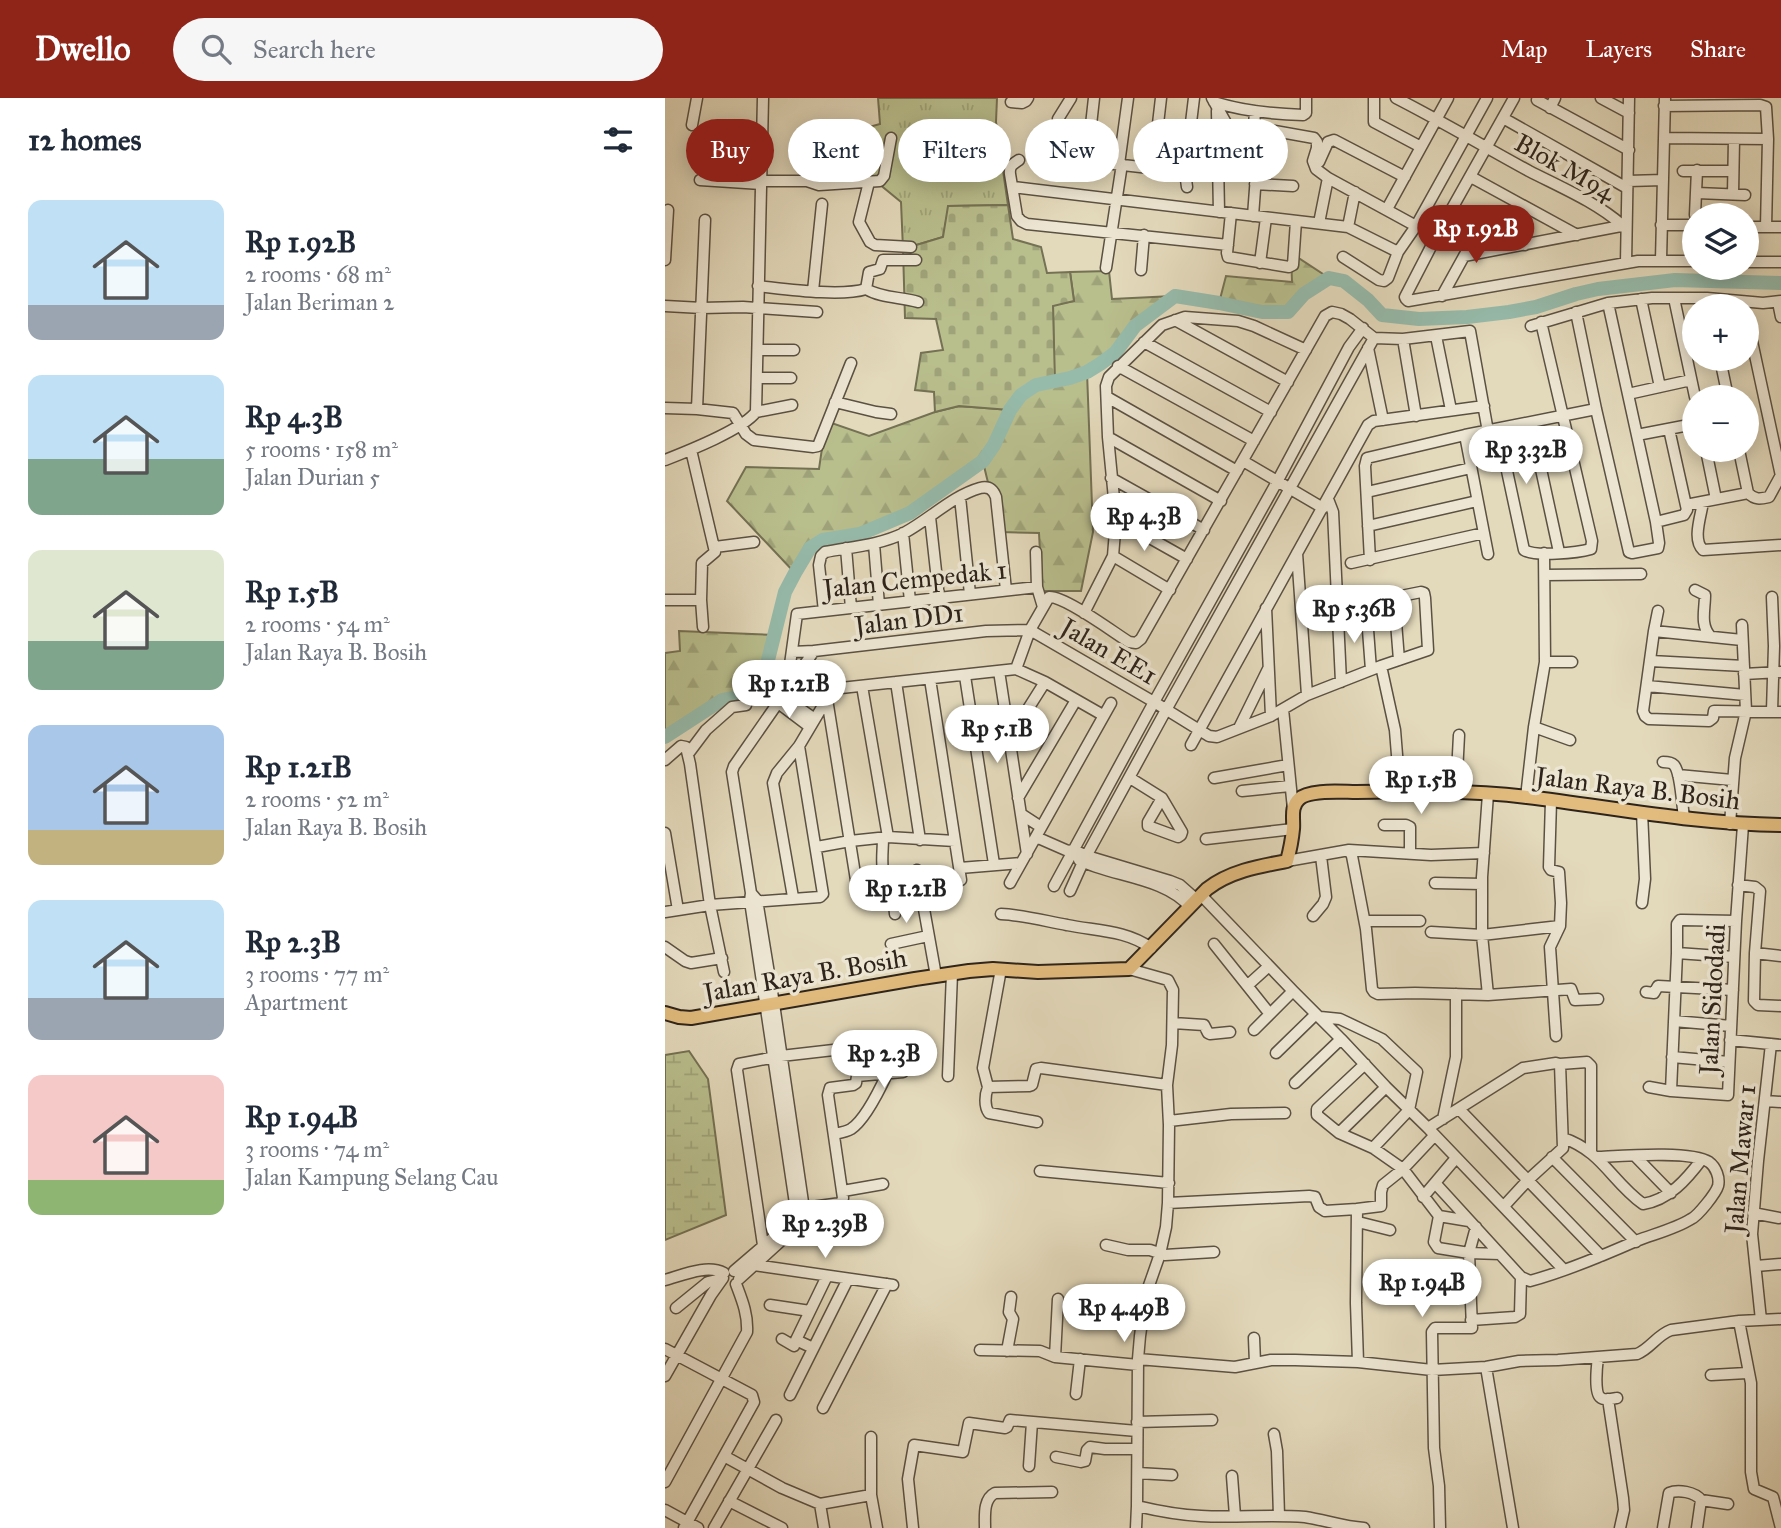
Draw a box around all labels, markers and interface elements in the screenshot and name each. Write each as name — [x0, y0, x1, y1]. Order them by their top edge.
search box — [173, 18, 663, 81]
text: Dwello — [35, 29, 131, 69]
icon: search — [197, 30, 235, 68]
text: Search here — [253, 33, 376, 65]
text: Map — [1501, 34, 1548, 64]
text: Layers — [1586, 34, 1652, 64]
text: Share — [1690, 34, 1746, 64]
chip: Buy — [686, 119, 774, 182]
chip: Rent — [788, 119, 884, 182]
chip: Filters — [898, 119, 1011, 182]
chip: New — [1025, 119, 1119, 182]
chip: Apartment — [1133, 119, 1288, 182]
icon: filters — [599, 121, 637, 159]
text: 12 homes — [28, 122, 141, 158]
street label: Blok M94 — [1509, 126, 1621, 208]
map controls — [1682, 203, 1759, 462]
button: layers — [1682, 203, 1759, 280]
pin: Rp 1.92B — [1404, 206, 1548, 265]
text: Rp 1.92B — [1433, 214, 1519, 242]
text: Rp 1.92B — [245, 224, 356, 260]
icon: home — [84, 228, 168, 312]
text: 2 rooms · 68 m² — [245, 260, 391, 288]
text: Jalan Beriman 2 — [245, 288, 394, 316]
button: + — [1682, 294, 1759, 371]
button: − — [1682, 385, 1759, 462]
text: Rp 4.3B — [245, 399, 343, 435]
icon: home — [84, 403, 168, 487]
pin: Rp 3.32B — [1454, 426, 1598, 486]
text: 5 rooms · 158 m² — [245, 435, 398, 463]
text: Rp 3.32B — [1485, 435, 1567, 463]
text: Jalan Durian 5 — [245, 463, 380, 491]
pin: Rp 4.3B — [1079, 494, 1209, 553]
text: Rp 4.3B — [1106, 502, 1182, 530]
street label: Jalan Cempedak 1 — [818, 553, 1009, 605]
text: Rp 1.5B — [245, 574, 339, 610]
icon: home — [84, 578, 168, 662]
pin: Rp 5.36B — [1282, 586, 1426, 645]
text: Rp 5.36B — [1312, 594, 1396, 622]
street label: Jalan DD1 — [850, 596, 965, 642]
street label: Jalan EE1 — [1052, 609, 1163, 691]
text: 2 rooms · 54 m² — [245, 610, 390, 638]
text: Jalan Raya B. Bosih — [245, 638, 427, 666]
pin: Rp 1.21B — [717, 660, 861, 720]
text: Rp 1.21B — [748, 669, 830, 697]
pin: Rp 5.1B — [932, 706, 1062, 765]
text: Rp 5.1B — [961, 714, 1033, 742]
text: Rp 1.21B — [245, 749, 352, 785]
icon: home — [84, 753, 168, 837]
pin: Rp 1.5B — [1356, 756, 1486, 816]
street label: Jalan Raya B. Bosih — [1531, 759, 1743, 816]
text: Rp 1.5B — [1385, 765, 1457, 793]
text: 2 rooms · 52 m² — [245, 785, 389, 813]
text: Jalan Raya B. Bosih — [245, 813, 427, 841]
pin: Rp 1.21B — [834, 866, 978, 925]
text: Rp 1.21B — [865, 874, 947, 902]
street label: Jalan Sidodadi — [1692, 923, 1732, 1078]
text: Rp 2.3B — [245, 924, 341, 960]
icon: home — [84, 928, 168, 1012]
street label: Jalan Raya B. Bosih — [698, 941, 910, 1009]
text: 3 rooms · 77 m² — [245, 960, 389, 988]
text: Apartment — [245, 988, 348, 1016]
pin: Rp 2.3B — [819, 1030, 949, 1090]
text: Rp 2.3B — [847, 1039, 921, 1067]
street label: Jalan Mawar 1 — [1717, 1083, 1762, 1238]
text: Rp 1.94B — [245, 1099, 358, 1135]
icon: home — [84, 1103, 168, 1187]
text: 3 rooms · 74 m² — [245, 1135, 389, 1163]
text: Jalan Kampung Selang Cau — [245, 1163, 499, 1191]
pin: Rp 2.39B — [753, 1200, 897, 1260]
text: Rp 2.39B — [782, 1209, 868, 1237]
pin: Rp 1.94B — [1350, 1260, 1494, 1319]
text: Rp 1.94B — [1379, 1268, 1465, 1296]
pin: Rp 4.49B — [1052, 1284, 1196, 1344]
text: Rp 4.49B — [1078, 1293, 1170, 1321]

